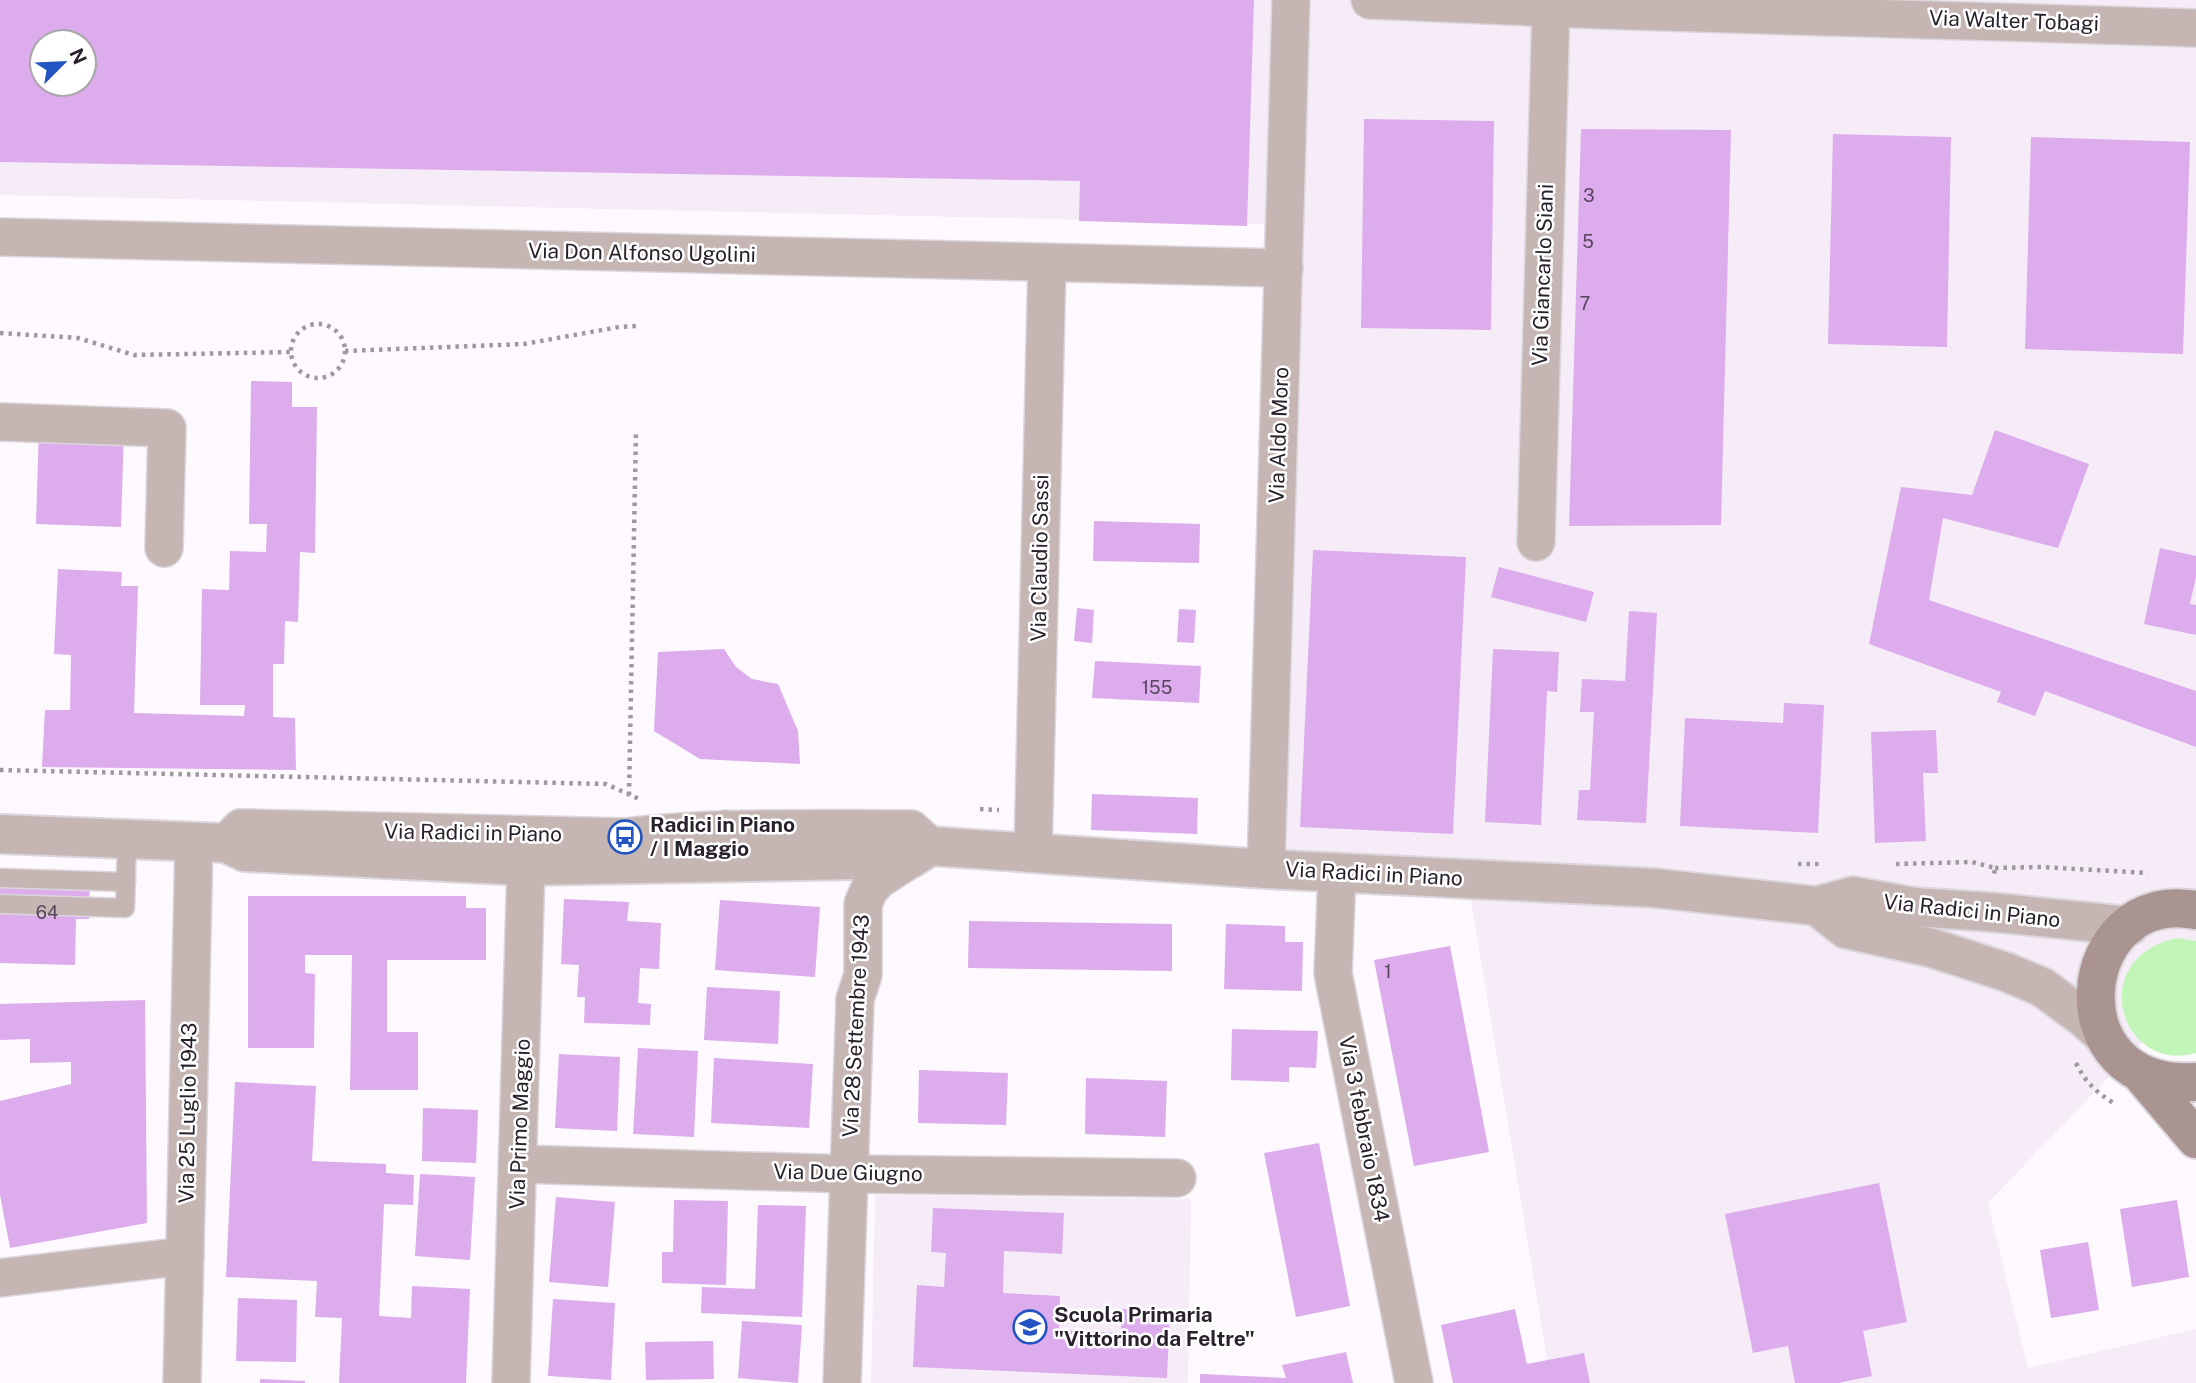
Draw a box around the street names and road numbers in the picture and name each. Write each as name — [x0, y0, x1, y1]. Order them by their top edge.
street label: Via Walter Tobagi — [1929, 5, 2099, 36]
street label: Via Giancarlo Siani — [1527, 183, 1558, 367]
street label: Via Don Alfonso Ugolini — [528, 238, 756, 267]
street label: Via Aldo Moro — [1264, 366, 1293, 504]
street label: Via Claudio Sassi — [1026, 474, 1053, 642]
street label: Via Radici in Piano — [384, 818, 562, 847]
street label: Via Radici in Piano — [1285, 856, 1463, 891]
street label: Via Radici in Piano — [1882, 889, 2062, 932]
street label: Via 28 Settembre 1943 — [837, 914, 874, 1138]
street label: Via 25 Luglio 1943 — [173, 1022, 202, 1204]
street label: Via 3 febbraio 1834 — [1334, 1034, 1395, 1224]
street label: Via Primo Maggio — [504, 1038, 535, 1210]
street label: Via Due Giugno — [773, 1159, 923, 1186]

